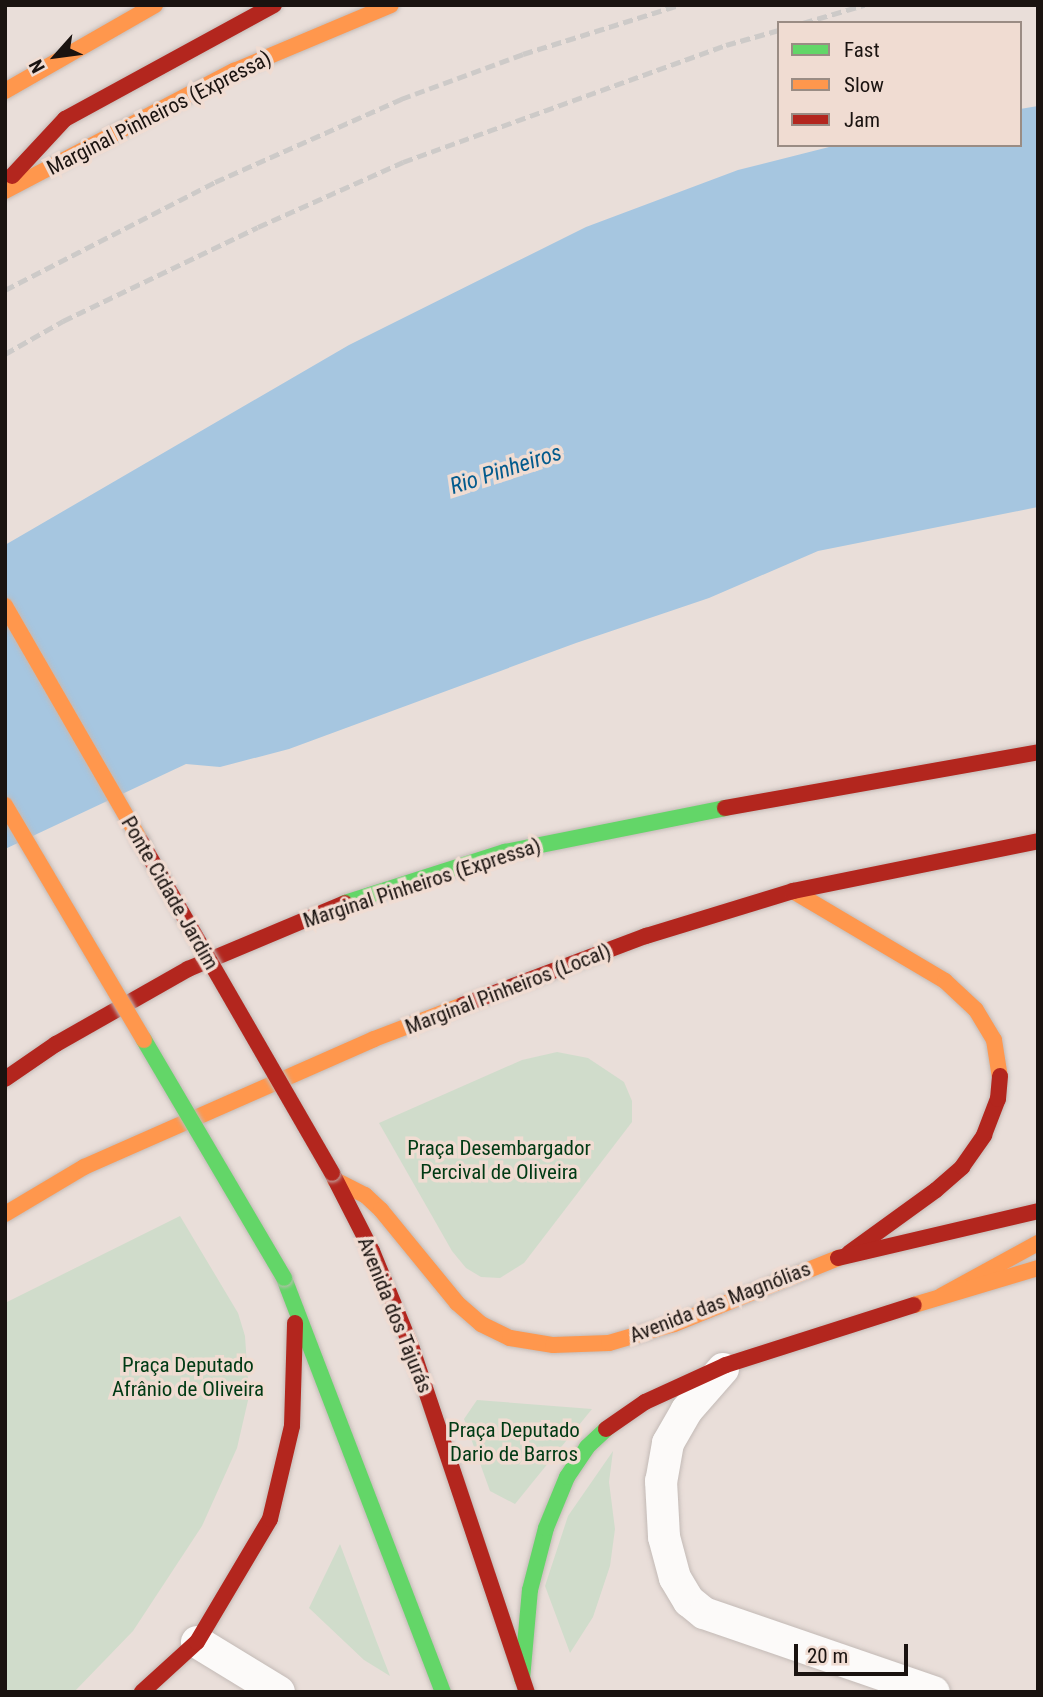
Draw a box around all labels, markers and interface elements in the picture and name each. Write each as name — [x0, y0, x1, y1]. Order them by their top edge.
north arrow — [21, 21, 91, 91]
legend — [777, 21, 1022, 147]
text: Fast — [844, 38, 880, 62]
street label: Marginal Pinheiros (Expressa) — [43, 45, 275, 181]
text: N — [24, 56, 50, 77]
text: Slow — [844, 73, 884, 97]
text: Jam — [844, 108, 880, 132]
water label: Rio Pinheiros — [447, 439, 565, 501]
street label: Ponte Cidade Jardim — [116, 812, 224, 974]
street label: Marginal Pinheiros (Expressa) — [300, 833, 544, 933]
street label: Marginal Pinheiros (Local) — [402, 938, 614, 1040]
park label: Praça Desembargador Percival de Oliveira — [407, 1135, 591, 1185]
street label: Avenida dos Tajurás — [352, 1233, 438, 1397]
street label: Avenida das Magnólias — [626, 1256, 814, 1348]
park label: Praça Deputado Afrânio de Oliveira — [112, 1352, 264, 1402]
park label: Praça Deputado Dario de Barros — [448, 1417, 580, 1467]
scale bar — [798, 1630, 912, 1674]
text: 20 m — [807, 1644, 848, 1668]

